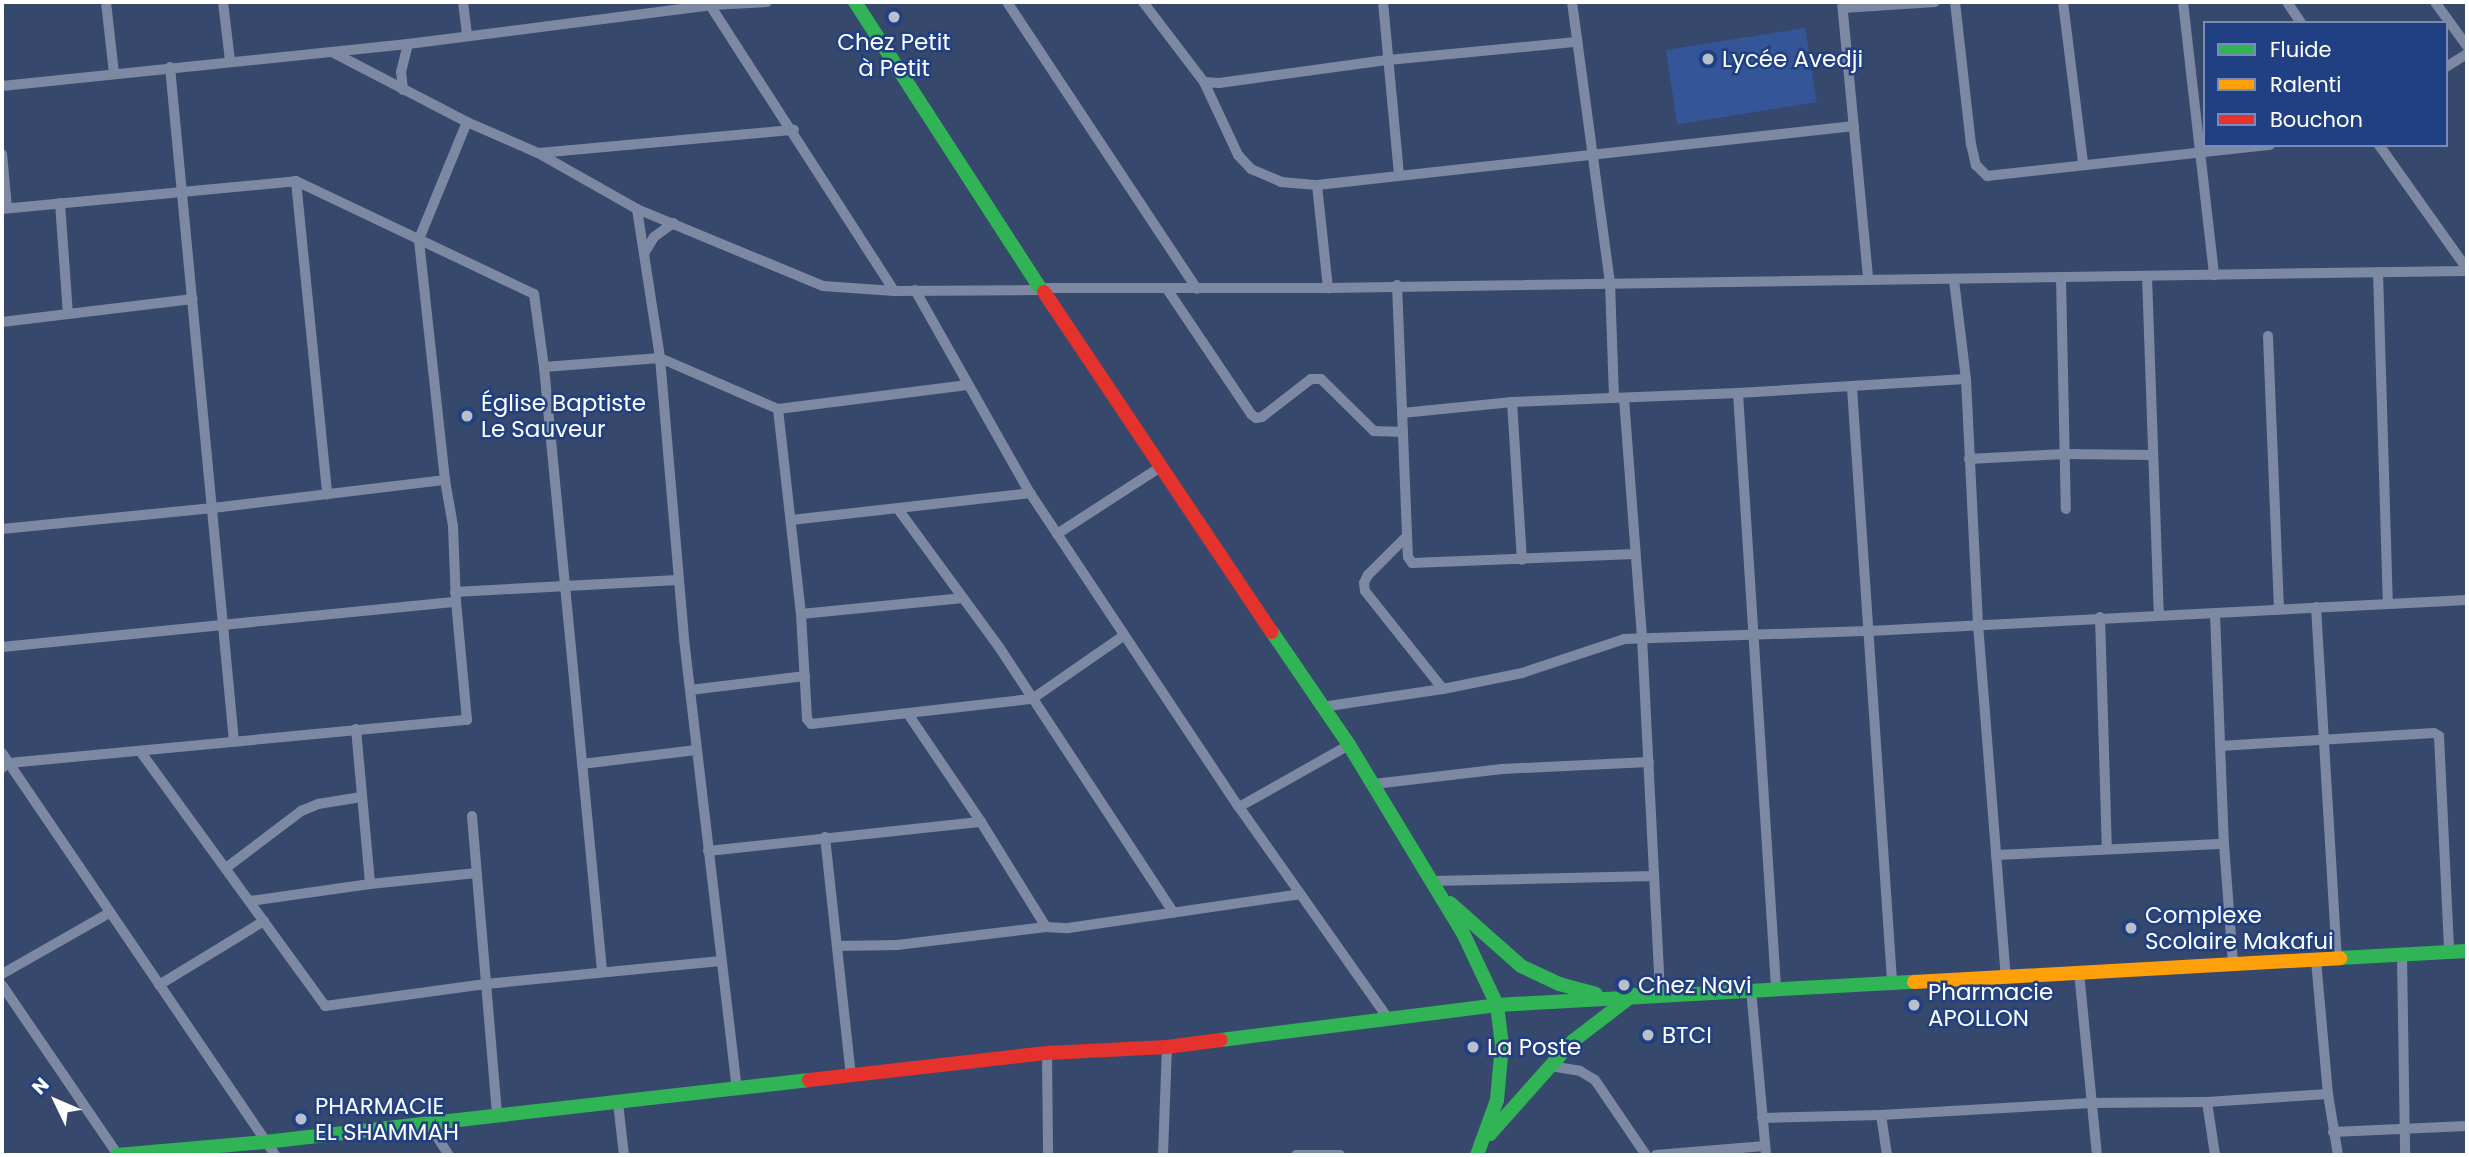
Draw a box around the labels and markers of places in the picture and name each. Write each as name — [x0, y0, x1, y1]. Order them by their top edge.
marker: Chez Petit à Petit — [886, 9, 902, 25]
place label: Chez Petit à Petit — [837, 28, 951, 82]
place label: Lycée Avedji — [1722, 45, 1863, 73]
marker: Lycée Avedji — [1700, 51, 1716, 67]
place label: Église Baptiste Le Sauveur — [481, 389, 646, 443]
marker: Église Baptiste Le Sauveur — [459, 408, 475, 424]
place label: Complexe Scolaire Makafui — [2145, 901, 2334, 955]
marker: Complexe Scolaire Makafui — [2123, 920, 2139, 936]
place label: Chez Navi — [1638, 971, 1752, 999]
marker: Chez Navi — [1616, 977, 1632, 993]
place label: Pharmacie APOLLON — [1928, 978, 2053, 1032]
marker: Pharmacie APOLLON — [1906, 997, 1922, 1013]
place label: BTCI — [1662, 1021, 1712, 1049]
marker: BTCI — [1640, 1027, 1656, 1043]
place label: La Poste — [1487, 1033, 1581, 1061]
marker: La Poste — [1465, 1039, 1481, 1055]
place label: PHARMACIE EL SHAMMAH — [315, 1092, 459, 1146]
marker: PHARMACIE EL SHAMMAH — [293, 1111, 309, 1127]

